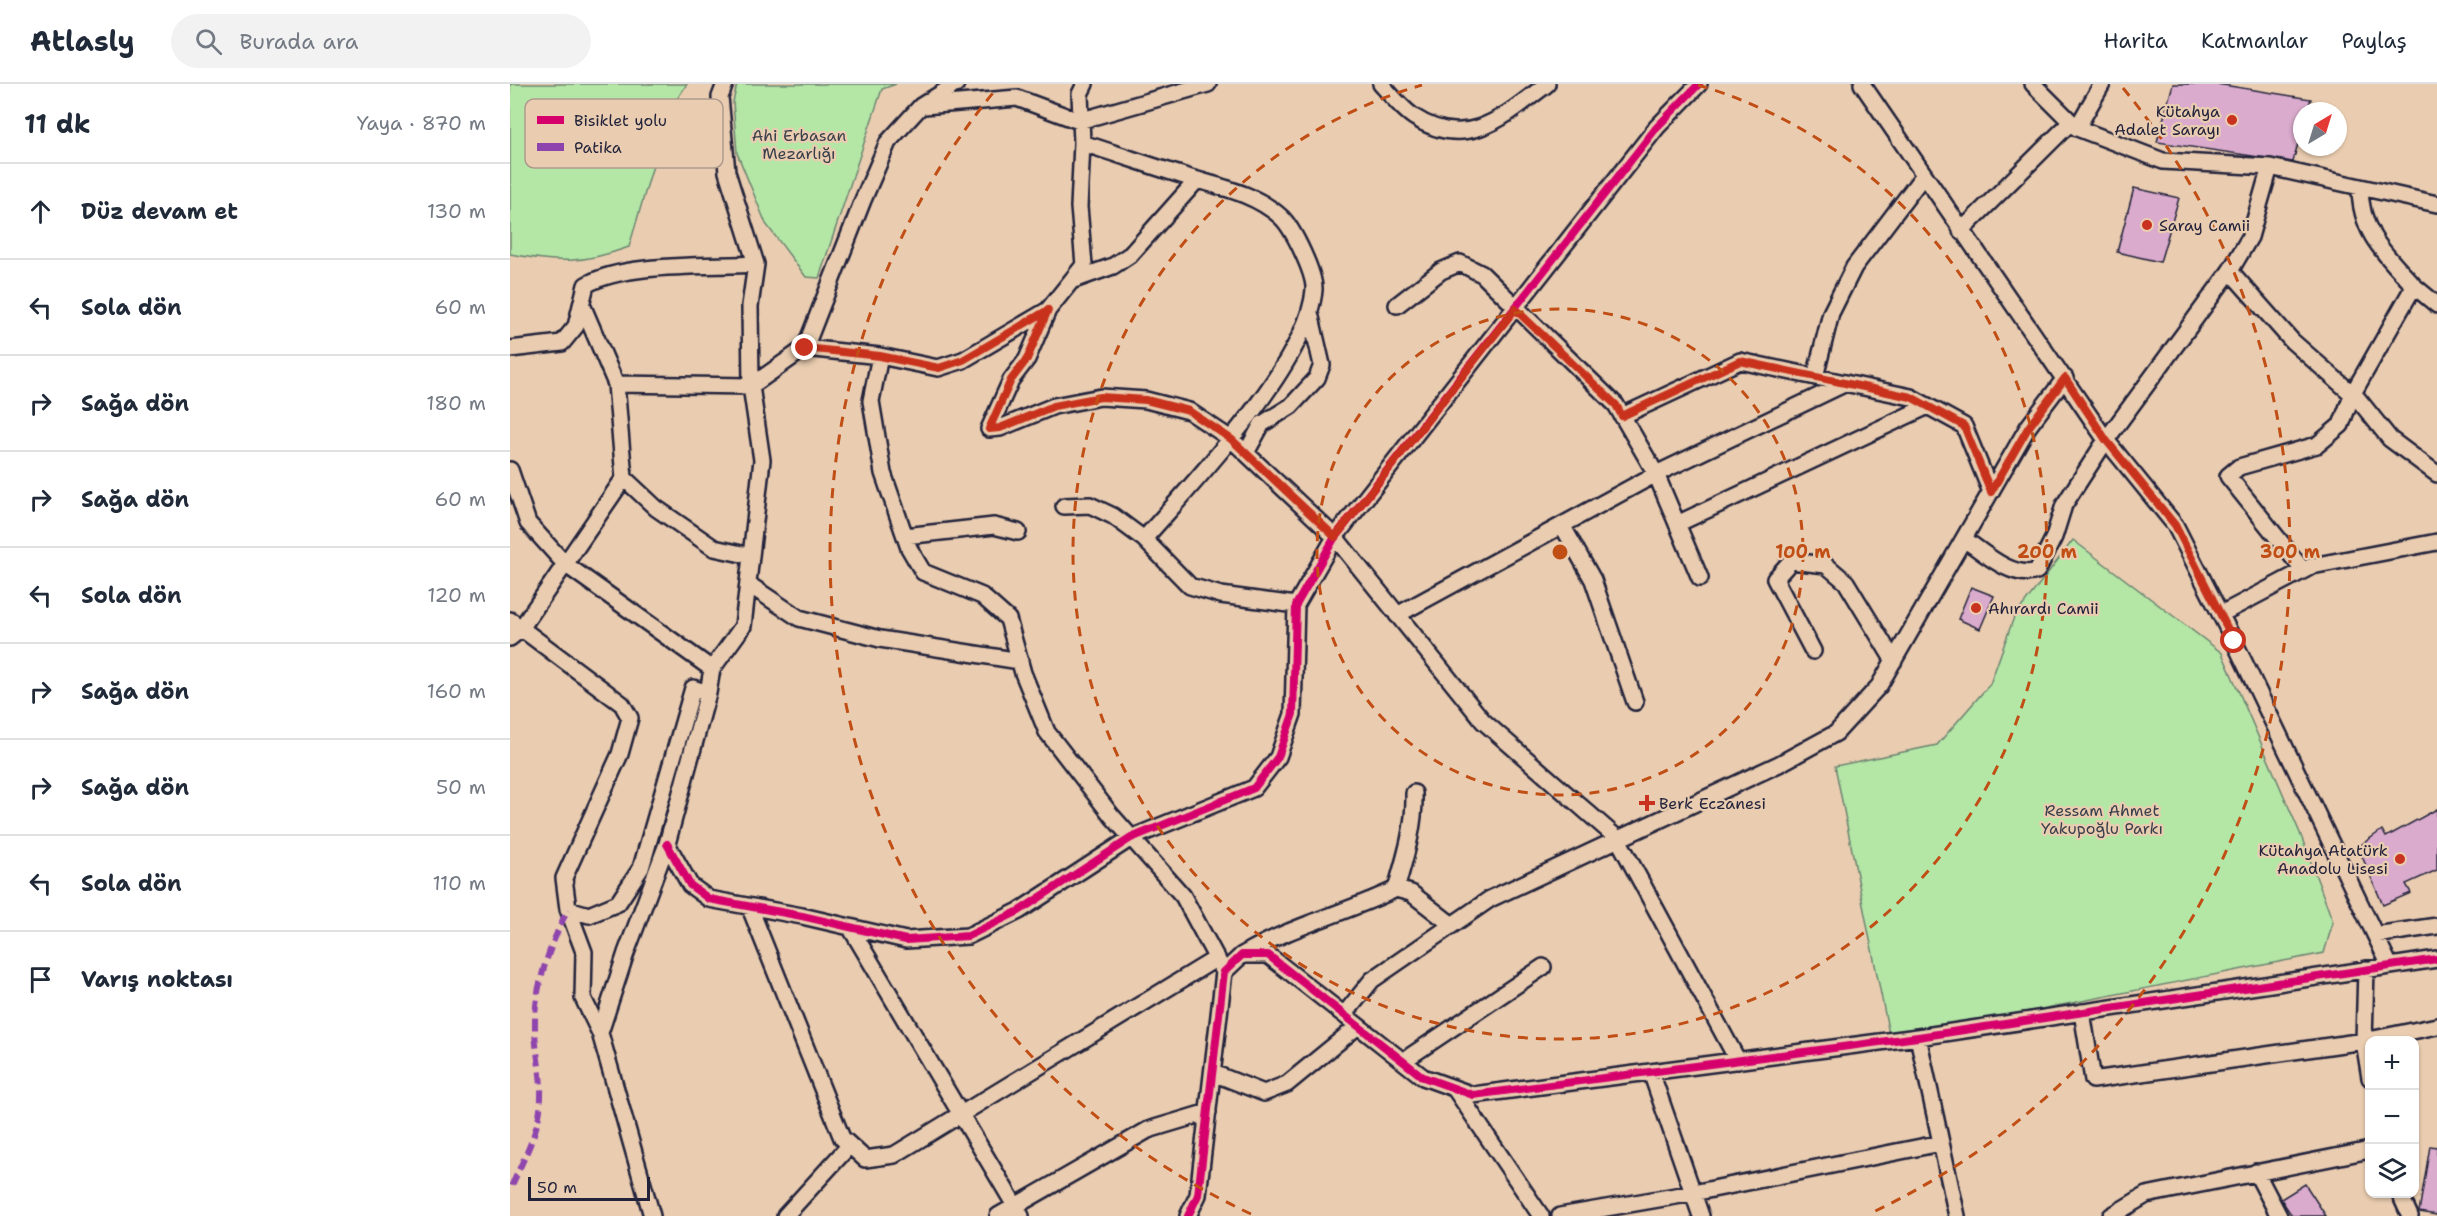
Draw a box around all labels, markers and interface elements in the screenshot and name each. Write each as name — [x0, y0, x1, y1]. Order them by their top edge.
search box — [171, 14, 591, 68]
text: Atlasly — [30, 22, 135, 60]
icon: search — [192, 25, 225, 58]
text: Burada ara — [240, 27, 359, 56]
text: Harita — [2103, 27, 2168, 55]
text: Katmanlar — [2201, 27, 2308, 55]
text: Paylaş — [2341, 27, 2407, 55]
legend — [525, 99, 723, 168]
place label: Kütahya Adalet Sarayı — [2114, 101, 2220, 140]
north arrow — [2293, 102, 2347, 156]
text: 11 dk — [24, 106, 91, 141]
text: Yaya · 870 m — [357, 110, 486, 136]
text: Bisiklet yolu — [574, 110, 667, 131]
marker: Kütahya Adalet Sarayı — [2225, 113, 2239, 127]
park label: Ahi Erbasan Mezarlığı — [752, 125, 846, 164]
text: Patika — [574, 137, 622, 158]
icon: ahead — [24, 195, 57, 228]
text: Düz devam et — [81, 197, 238, 226]
text: 130 m — [427, 198, 486, 224]
place label: Saray Camii — [2159, 215, 2250, 236]
marker: Saray Camii — [2140, 218, 2154, 232]
icon: left — [24, 291, 57, 324]
text: Sola dön — [81, 293, 182, 322]
text: 60 m — [434, 294, 486, 320]
route end — [791, 334, 817, 360]
icon: right — [24, 387, 57, 420]
text: Sağa dön — [81, 389, 189, 418]
text: 180 m — [426, 390, 486, 416]
icon: right — [24, 483, 57, 516]
text: Sağa dön — [81, 485, 189, 514]
text: 60 m — [434, 486, 486, 512]
text: 100 m — [1775, 540, 1831, 564]
text: 200 m — [2017, 540, 2078, 564]
text: 300 m — [2260, 540, 2321, 564]
centre of rings — [1550, 542, 1570, 562]
icon: left — [24, 579, 57, 612]
text: Sola dön — [81, 581, 182, 610]
text: 120 m — [427, 582, 486, 608]
place label: Ahırardı Camii — [1988, 598, 2099, 619]
marker: Ahırardı Camii — [1969, 601, 1983, 615]
route start — [2220, 627, 2246, 653]
icon: right — [24, 675, 57, 708]
text: Sağa dön — [81, 677, 189, 706]
text: 160 m — [427, 678, 486, 704]
icon: right — [24, 771, 57, 804]
text: Sağa dön — [81, 773, 189, 802]
text: 50 m — [436, 774, 486, 800]
place label: Berk Eczanesi — [1659, 793, 1766, 814]
marker: Berk Eczanesi — [1640, 796, 1654, 810]
park label: Ressam Ahmet Yakupoğlu Parkı — [2041, 800, 2163, 839]
place label: Kütahya Atatürk Anadolu Lisesi — [2259, 840, 2388, 879]
marker: Kütahya Atatürk Anadolu Lisesi — [2393, 852, 2407, 866]
icon: left — [24, 867, 57, 900]
text: Sola dön — [81, 869, 182, 898]
text: 110 m — [432, 870, 486, 896]
icon: arrive — [24, 963, 57, 996]
text: Varış noktası — [81, 965, 233, 994]
map controls — [2365, 1036, 2419, 1198]
button: + — [2365, 1036, 2419, 1090]
button: − — [2365, 1090, 2419, 1144]
button: layers — [2365, 1144, 2419, 1198]
scale bar — [528, 1174, 650, 1202]
text: 50 m — [537, 1177, 577, 1198]

